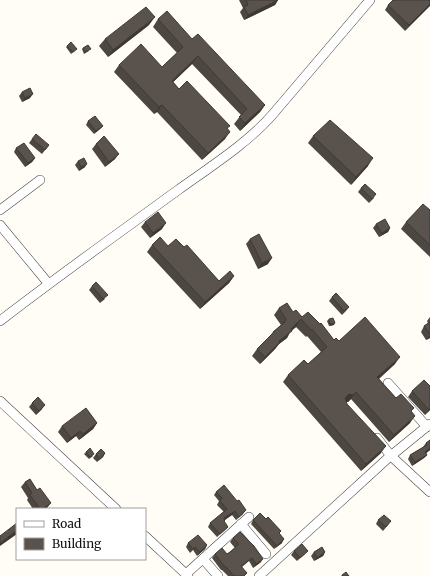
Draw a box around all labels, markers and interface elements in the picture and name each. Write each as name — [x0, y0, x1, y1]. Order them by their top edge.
legend — [16, 508, 146, 560]
text: Road — [52, 516, 81, 531]
text: Building — [52, 536, 102, 551]

